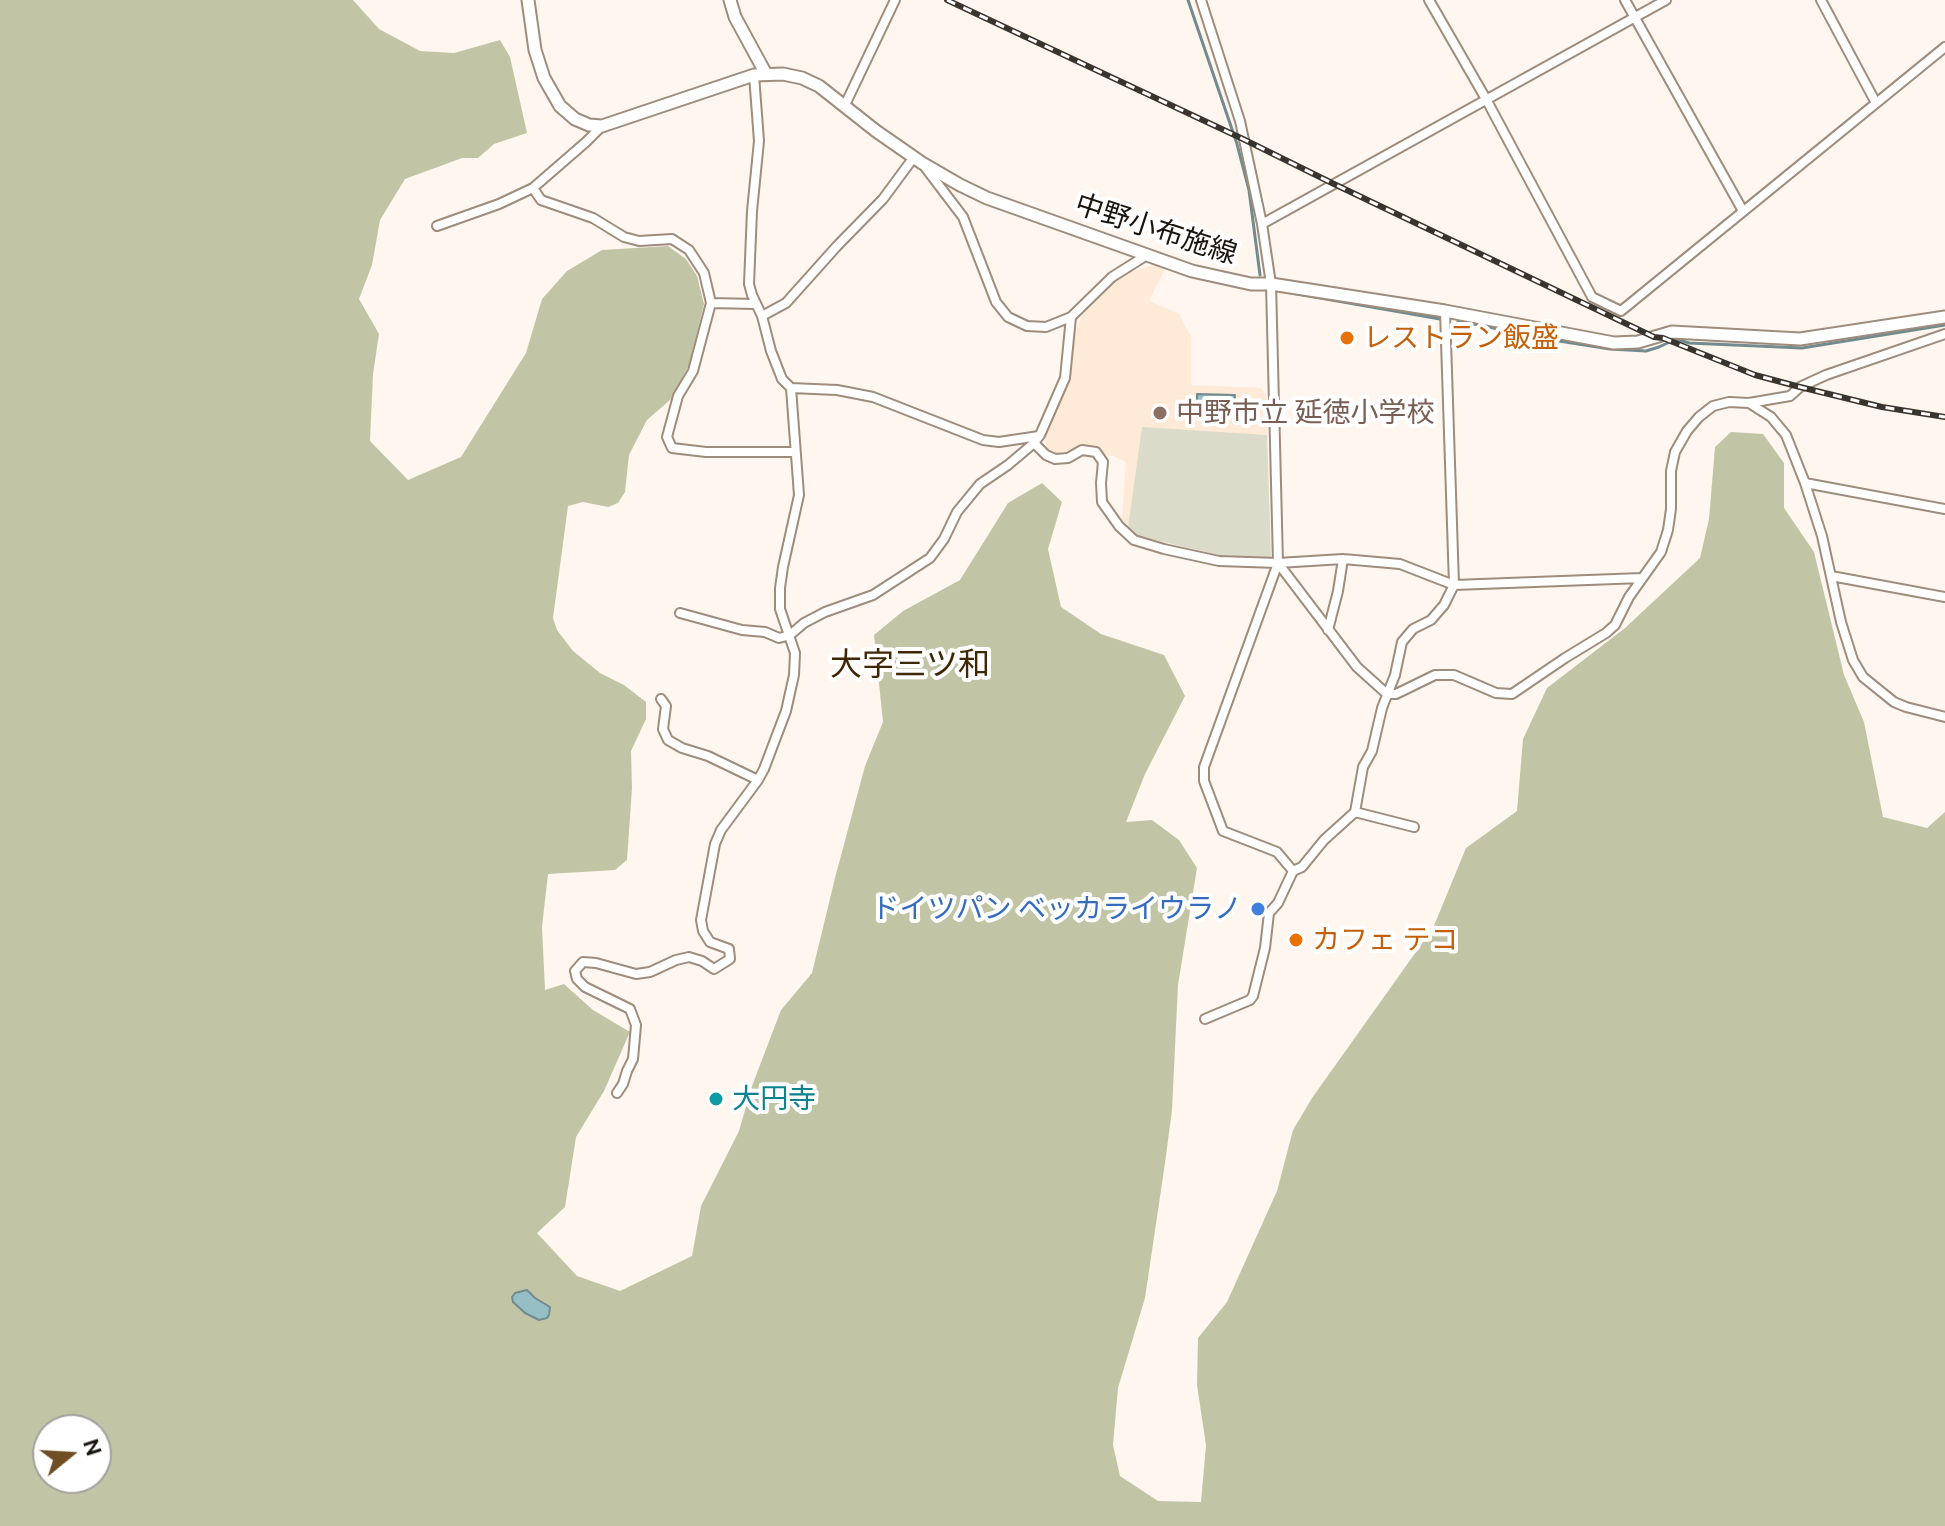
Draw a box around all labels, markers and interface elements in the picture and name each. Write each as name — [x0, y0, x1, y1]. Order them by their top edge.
street label: 中野小布施線 — [1071, 187, 1241, 271]
place label: レストラン飯盛 — [1363, 321, 1559, 355]
marker: レストラン飯盛 — [1338, 329, 1356, 347]
place label: 中野市立 延徳小学校 — [1176, 396, 1434, 430]
marker: 中野市立 延徳小学校 — [1151, 404, 1169, 422]
district label: 大字三ツ和 — [830, 645, 990, 683]
place label: ドイツパン ベッカライウラノ — [872, 892, 1242, 926]
marker: ドイツパン ベッカライウラノ — [1249, 900, 1267, 918]
place label: カフェ テコ — [1312, 923, 1458, 957]
marker: カフェ テコ — [1287, 931, 1305, 949]
place label: 大円寺 — [732, 1082, 816, 1116]
marker: 大円寺 — [707, 1090, 725, 1108]
north arrow — [32, 1414, 112, 1494]
text: N — [79, 1435, 108, 1459]

